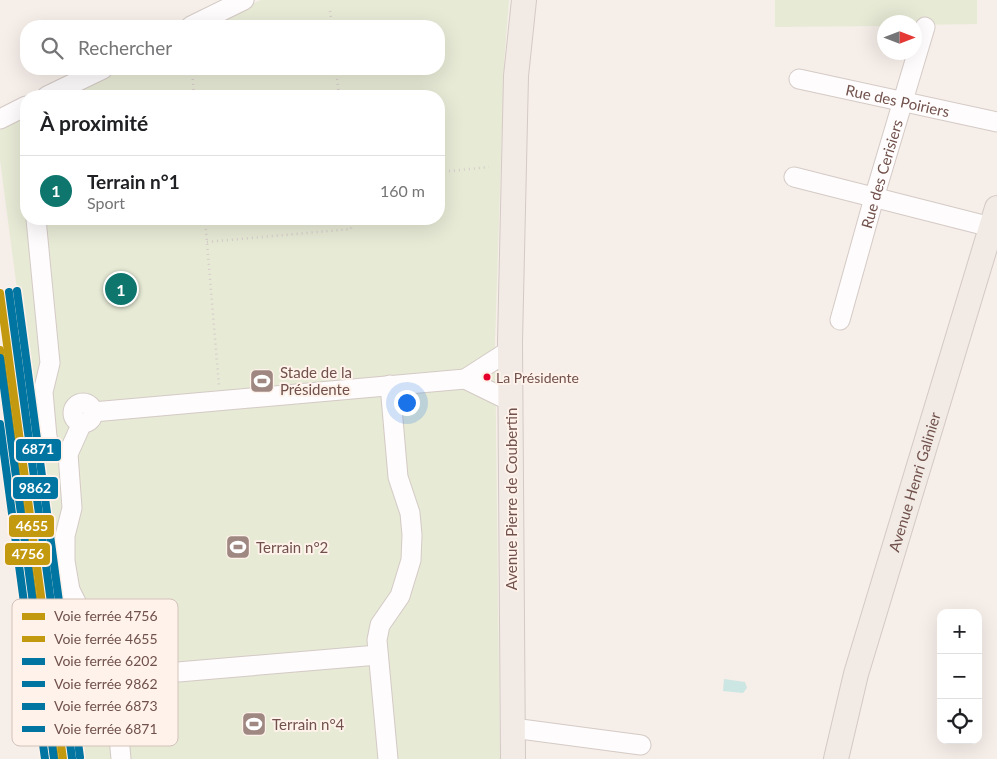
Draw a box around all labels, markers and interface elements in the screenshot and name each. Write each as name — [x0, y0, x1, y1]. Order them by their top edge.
north arrow — [877, 15, 922, 60]
search box — [20, 20, 445, 75]
icon: search — [38, 34, 66, 62]
text: Rechercher — [78, 36, 172, 59]
street label: Rue des Poiriers — [844, 80, 951, 120]
text: À proximité — [40, 110, 148, 135]
street label: Rue des Cerisiers — [857, 117, 906, 230]
text: Terrain n°1 — [87, 170, 180, 193]
text: 1 — [51, 181, 61, 200]
text: 160 m — [380, 181, 425, 200]
text: Sport — [87, 193, 125, 212]
pin: 1 — [105, 270, 137, 308]
place label: Stade de la Présidente — [280, 363, 352, 398]
sports icon: Stade de la Présidente — [249, 368, 275, 394]
place label: La Présidente — [496, 369, 579, 386]
marker: La Présidente — [482, 372, 492, 382]
your location — [394, 390, 420, 416]
street label: Avenue Pierre de Coubertin — [502, 408, 520, 590]
street label: Avenue Henri Galinier — [885, 409, 944, 554]
line badge: 6871 — [15, 438, 62, 462]
text: 6871 — [22, 440, 54, 457]
line badge: 9862 — [12, 476, 59, 500]
text: 9862 — [19, 479, 51, 496]
line badge: 4655 — [8, 514, 55, 538]
text: 4655 — [16, 517, 48, 534]
sports icon: Terrain n°2 — [225, 534, 251, 560]
place label: Terrain n°2 — [256, 538, 328, 556]
line badge: 4756 — [4, 542, 51, 566]
text: 4756 — [12, 545, 44, 562]
legend — [12, 599, 178, 746]
text: Voie ferrée 4756 — [54, 607, 158, 624]
map controls — [937, 609, 982, 744]
button: + — [937, 609, 982, 654]
text: Voie ferrée 4655 — [54, 630, 158, 647]
text: Voie ferrée 6202 — [54, 652, 158, 669]
button: − — [937, 654, 982, 699]
text: Voie ferrée 9862 — [54, 675, 158, 692]
text: Voie ferrée 6873 — [54, 697, 158, 714]
button: locate — [937, 699, 982, 744]
sports icon: Terrain n°4 — [241, 711, 267, 737]
place label: Terrain n°4 — [272, 715, 345, 733]
text: Voie ferrée 6871 — [54, 720, 158, 737]

